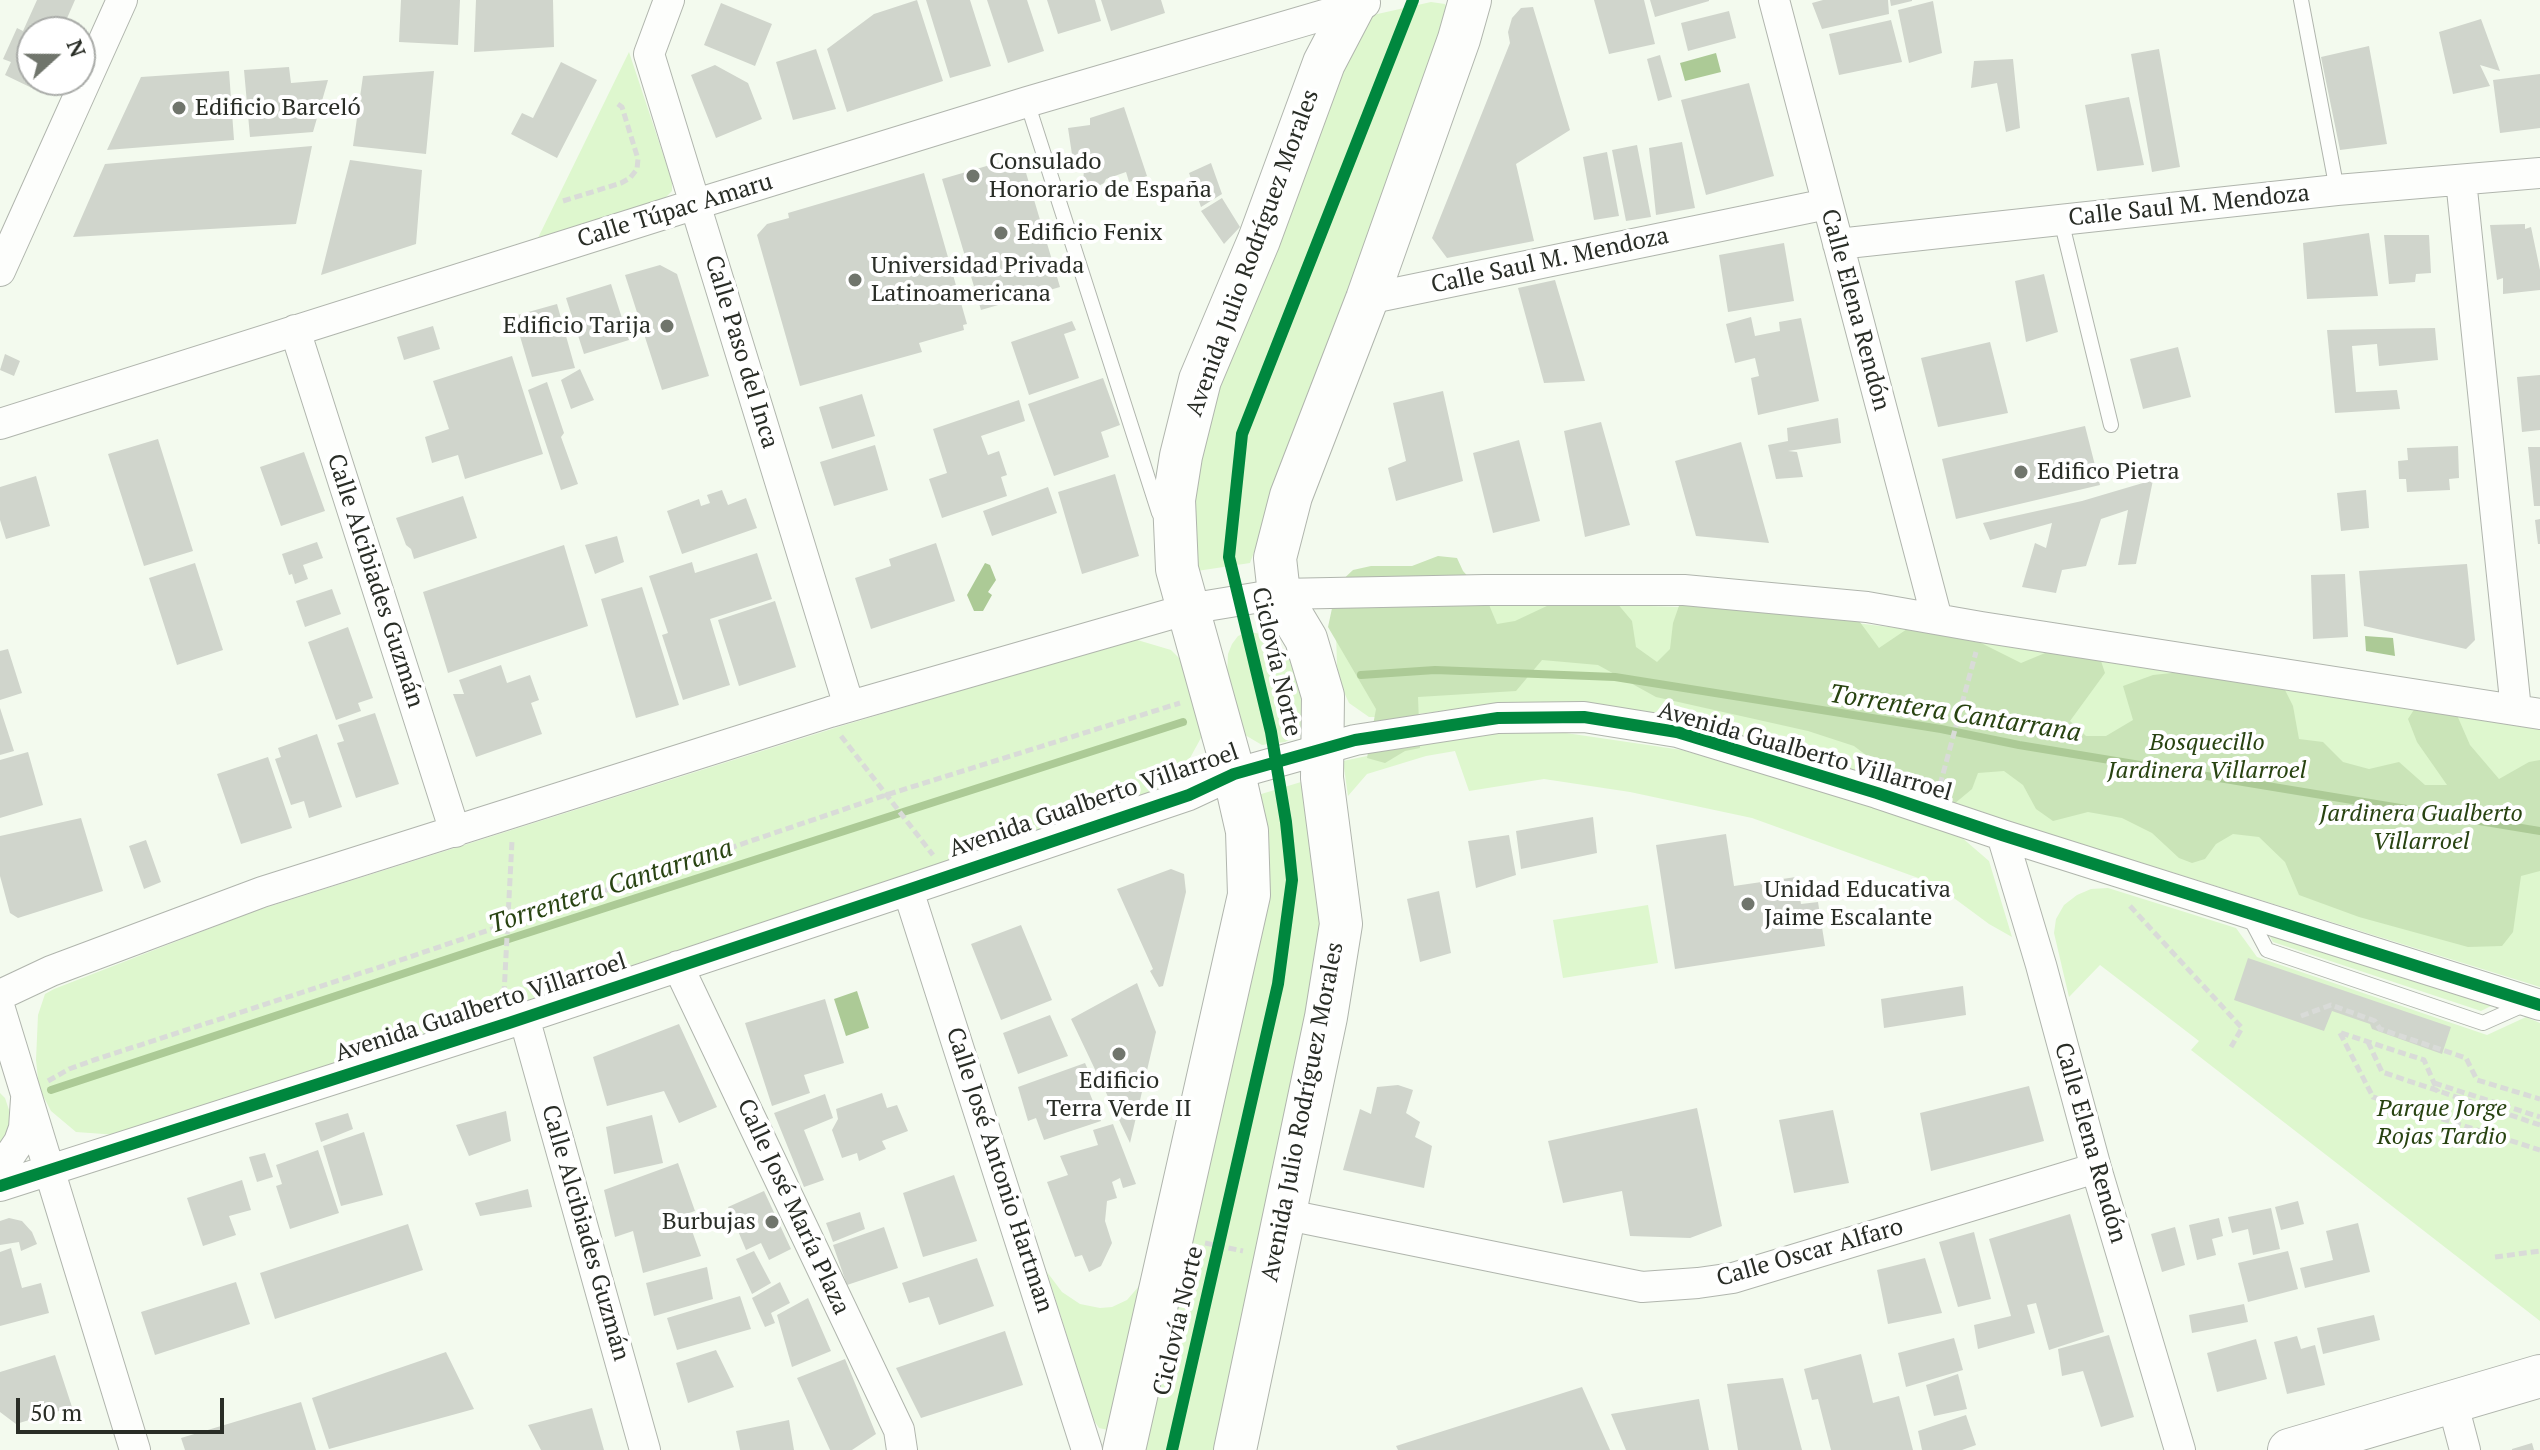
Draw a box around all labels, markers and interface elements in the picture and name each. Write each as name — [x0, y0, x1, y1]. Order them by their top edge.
north arrow — [16, 16, 96, 96]
text: N — [60, 35, 94, 61]
street label: Avenida Julio Rodríguez Morales — [1180, 86, 1326, 420]
place label: Edificio Barceló — [195, 94, 361, 122]
marker: Edificio Barceló — [170, 99, 188, 117]
place label: Consulado Honorario de España — [989, 148, 1212, 204]
marker: Consulado Honorario de España — [964, 167, 982, 185]
street label: Calle Túpac Amaru — [574, 168, 776, 254]
street label: Calle Saul M. Mendoza — [2067, 179, 2311, 233]
street label: Calle Elena Rendón — [1814, 206, 1896, 414]
place label: Edificio Fenix — [1017, 219, 1162, 247]
street label: Calle Saul M. Mendoza — [1428, 222, 1672, 300]
marker: Edificio Fenix — [992, 224, 1010, 242]
street label: Calle Paso del Inca — [698, 252, 784, 452]
place label: Universidad Privada Latinoamericana — [871, 252, 1084, 308]
marker: Universidad Privada Latinoamericana — [846, 271, 864, 289]
place label: Edificio Tarija — [503, 312, 651, 340]
marker: Edificio Tarija — [658, 317, 676, 335]
street label: Calle Alcibiades Guzmán — [320, 450, 430, 712]
place label: Edifico Pietra — [2037, 458, 2180, 486]
marker: Edifico Pietra — [2012, 463, 2030, 481]
street label: Ciclovía Norte — [1245, 585, 1307, 739]
water label: Torrentera Cantarrana — [1827, 679, 2083, 749]
street label: Avenida Gualberto Villarroel — [1655, 696, 1955, 808]
park label: Bosquecillo Jardinera Villarroel — [2108, 729, 2306, 785]
street label: Avenida Gualberto Villarroel — [945, 738, 1243, 864]
park label: Jardinera Gualberto Villarroel — [2319, 800, 2523, 856]
water label: Torrentera Cantarrana — [485, 833, 737, 941]
place label: Unidad Educativa Jaime Escalante — [1764, 876, 1951, 932]
marker: Unidad Educativa Jaime Escalante — [1739, 895, 1757, 913]
street label: Avenida Julio Rodríguez Morales — [1256, 940, 1350, 1284]
street label: Avenida Gualberto Villarroel — [332, 947, 630, 1069]
street label: Calle José Antonio Hartman — [939, 1024, 1059, 1316]
street label: Calle Elena Rendón — [2048, 1039, 2132, 1247]
marker: Edificio Terra Verde II — [1110, 1045, 1128, 1063]
place label: Edificio Terra Verde II — [1046, 1067, 1192, 1123]
street label: Calle José María Plaza — [730, 1095, 856, 1319]
park label: Parque Jorge Rojas Tardio — [2377, 1095, 2507, 1151]
street label: Calle Alcibiades Guzmán — [535, 1102, 635, 1364]
place label: Burbujas — [662, 1208, 756, 1236]
marker: Burbujas — [763, 1213, 781, 1231]
street label: Calle Oscar Alfaro — [1713, 1213, 1907, 1293]
street label: Ciclovía Norte — [1148, 1244, 1210, 1398]
scale bar — [20, 1382, 228, 1432]
text: 50 m — [30, 1396, 82, 1428]

